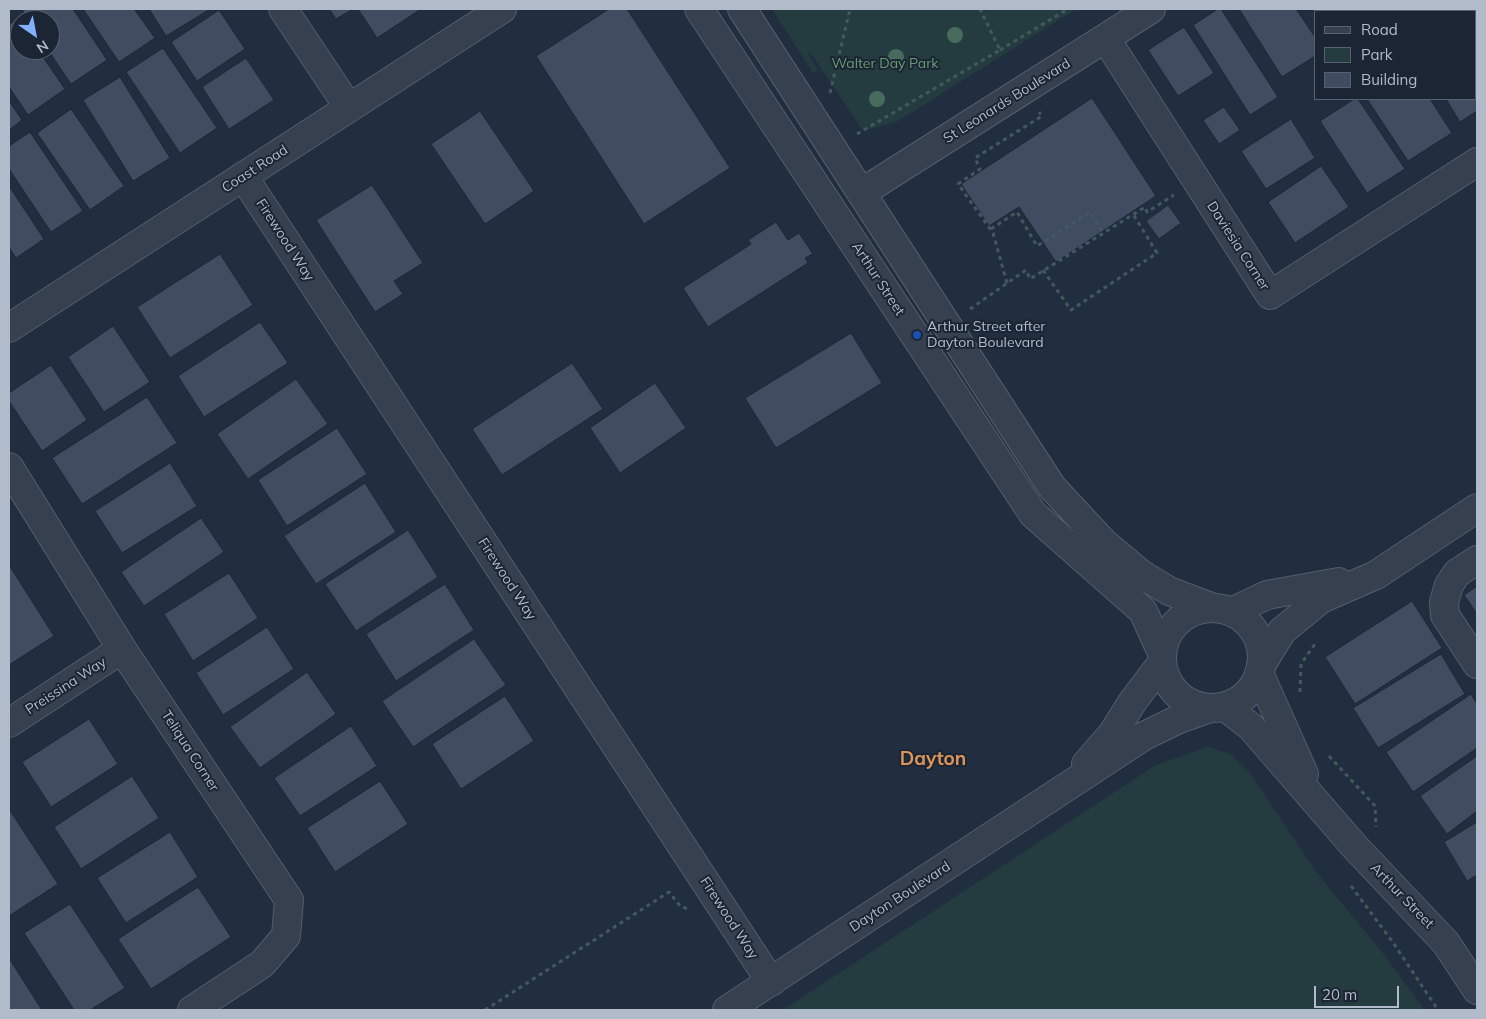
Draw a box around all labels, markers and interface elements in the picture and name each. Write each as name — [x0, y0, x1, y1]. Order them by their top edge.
north arrow — [10, 10, 60, 60]
legend — [1314, 10, 1476, 100]
text: Road — [1361, 20, 1398, 39]
text: N — [33, 36, 52, 57]
text: Park — [1361, 45, 1393, 64]
street label: St Leonards Boulevard — [940, 55, 1074, 147]
park label: Walter Day Park — [831, 56, 939, 72]
text: Building — [1361, 70, 1417, 89]
street label: Coast Road — [219, 141, 291, 197]
street label: Firewood Way — [252, 196, 318, 284]
street label: Daviesia Corner — [1203, 198, 1273, 294]
street label: Arthur Street — [848, 239, 908, 319]
place label: Arthur Street after Dayton Boulevard — [927, 319, 1045, 352]
marker: Arthur Street after Dayton Boulevard — [911, 329, 923, 341]
street label: Firewood Way — [474, 535, 540, 623]
street label: Preissina Way — [22, 654, 110, 718]
street label: Teliqua Corner — [158, 707, 222, 795]
district label: Dayton — [900, 748, 966, 770]
street label: Dayton Boulevard — [847, 858, 953, 936]
street label: Arthur Street — [1367, 860, 1437, 932]
street label: Firewood Way — [696, 874, 762, 962]
scale bar — [1316, 976, 1401, 1008]
text: 20 m — [1322, 985, 1357, 1004]

